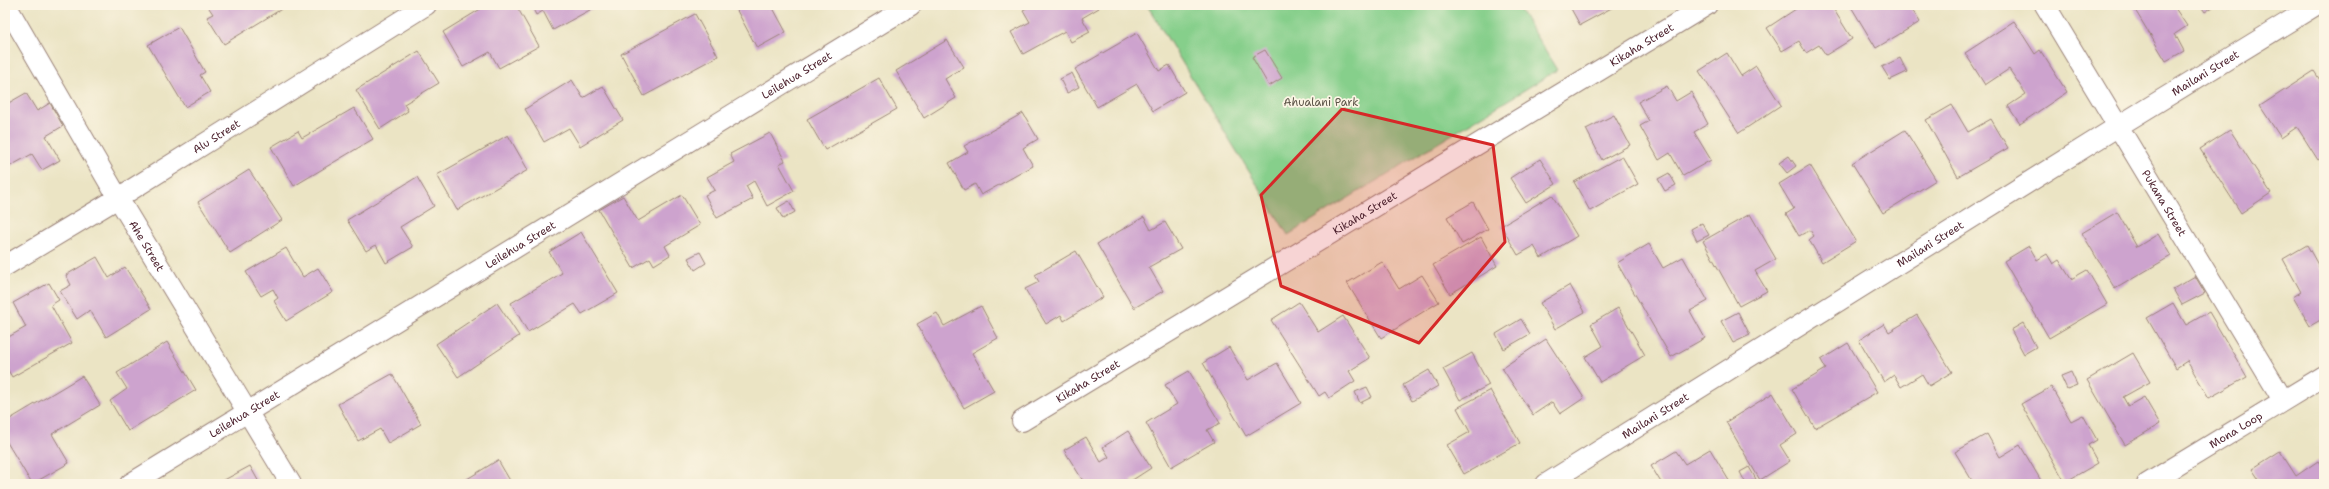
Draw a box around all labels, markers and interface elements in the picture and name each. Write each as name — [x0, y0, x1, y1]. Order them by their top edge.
street label: Kikaha Street — [1607, 19, 1677, 70]
street label: Mailani Street — [2169, 46, 2242, 99]
street label: Leilehua Street — [759, 48, 835, 103]
park label: Ahualani Park — [1284, 95, 1358, 110]
street label: Alu Street — [190, 116, 243, 157]
street label: Pukana Street — [2138, 167, 2190, 239]
street label: Kikaha Street — [1330, 188, 1400, 238]
street label: Ahe Street — [126, 217, 168, 274]
street label: Leilehua Street — [482, 217, 559, 272]
street label: Mailani Street — [1894, 217, 1967, 270]
street label: Kikaha Street — [1053, 356, 1123, 406]
street label: Leilehua Street — [206, 386, 282, 441]
street label: Mailani Street — [1619, 389, 1692, 442]
street label: Mona Loop — [2206, 408, 2265, 452]

